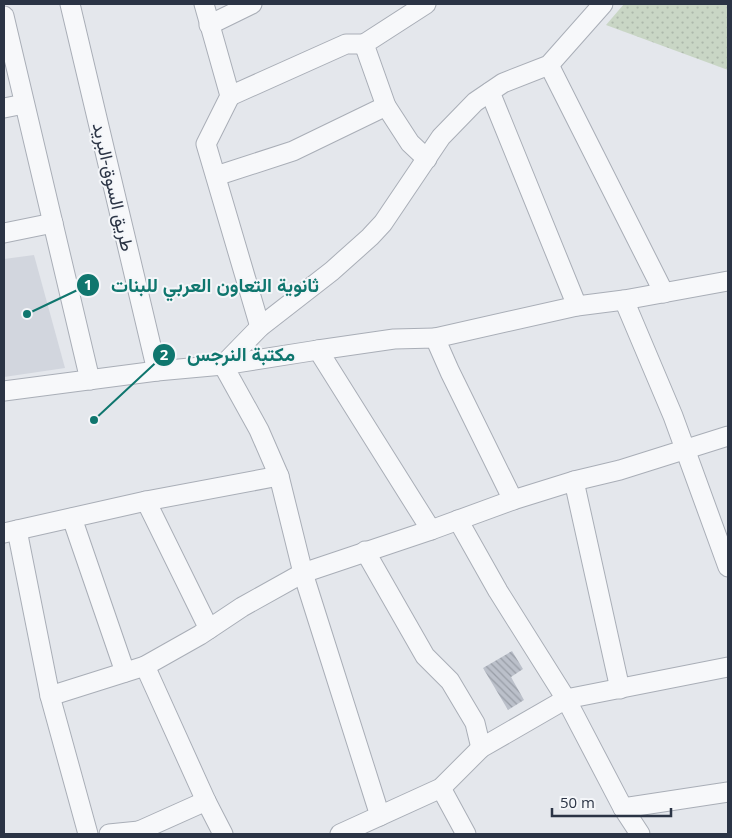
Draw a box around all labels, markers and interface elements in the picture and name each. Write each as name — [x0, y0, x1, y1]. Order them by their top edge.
street label: طريق السوق-البريد — [88, 120, 140, 253]
callout: ثانوية التعاون العربي للبنات — [75, 268, 329, 302]
text: ثانوية التعاون العربي للبنات — [111, 272, 319, 302]
text: 1 — [84, 274, 92, 294]
callout: مكتبة النرجس — [152, 338, 305, 372]
text: مكتبة النرجس — [187, 341, 295, 367]
text: 2 — [160, 344, 169, 364]
scale bar — [552, 786, 671, 818]
text: 50 m — [560, 792, 595, 812]

